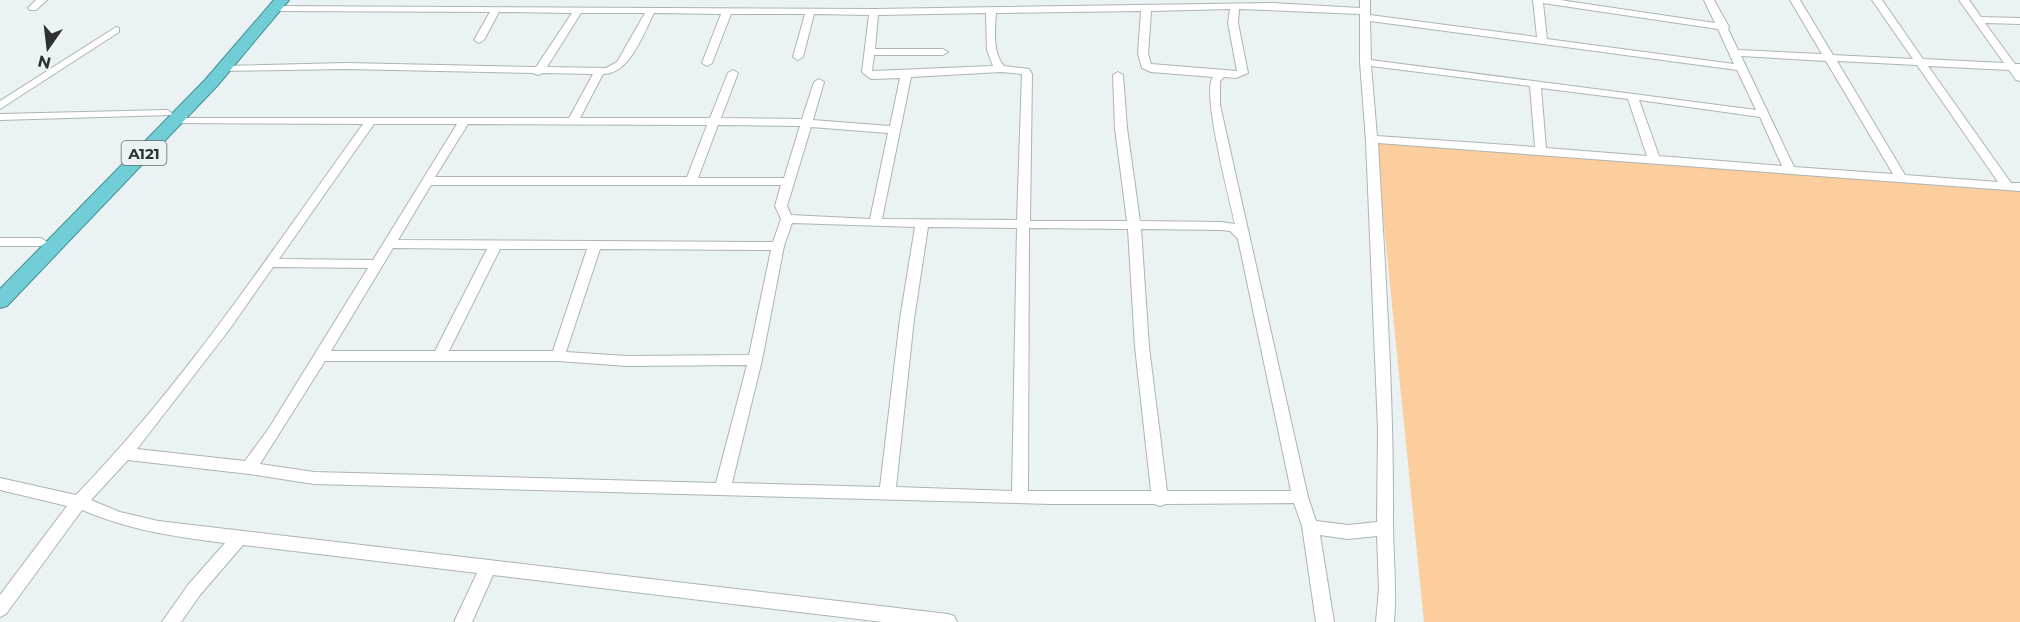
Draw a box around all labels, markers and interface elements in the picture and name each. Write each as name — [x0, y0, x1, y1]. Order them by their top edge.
north arrow — [18, 18, 78, 78]
text: N — [36, 51, 53, 73]
road number: A121 — [122, 141, 166, 165]

